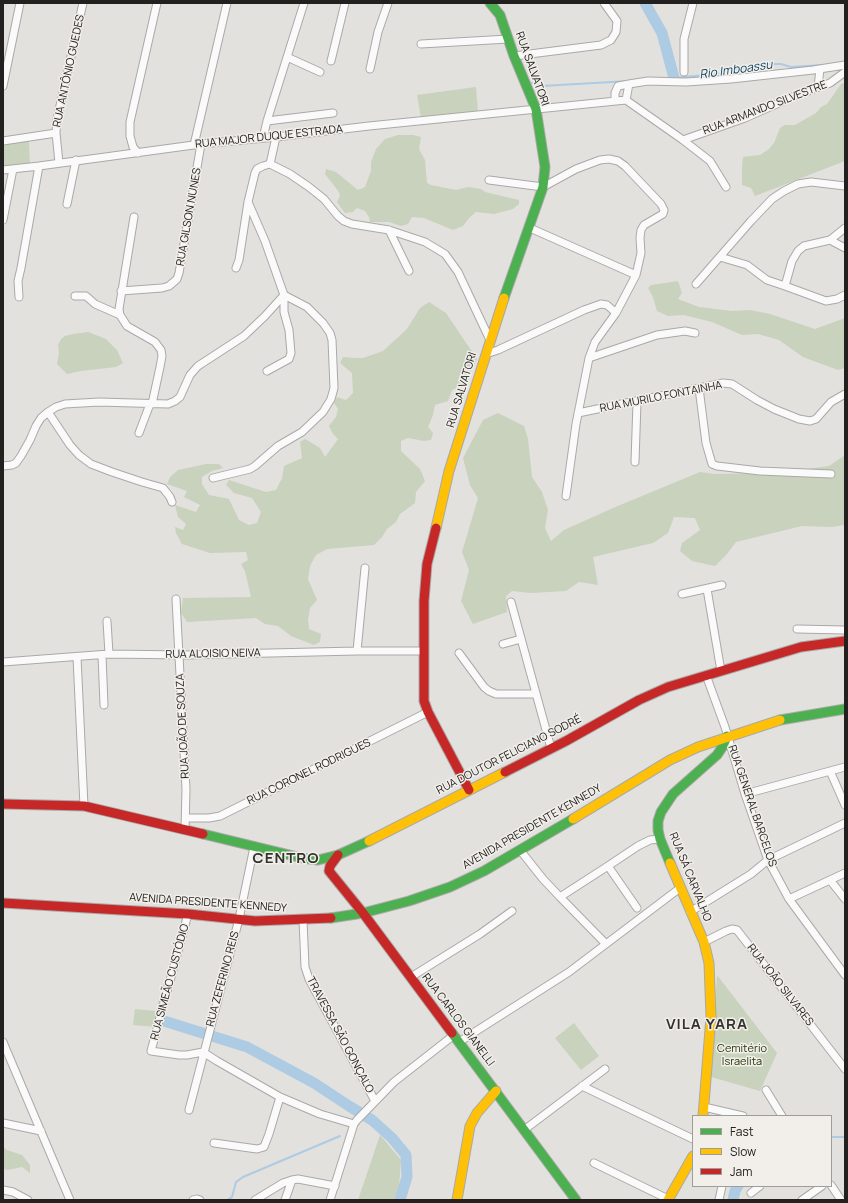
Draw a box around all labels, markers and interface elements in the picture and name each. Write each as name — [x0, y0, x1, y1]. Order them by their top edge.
street label: RUA ANTÔNIO GUEDES — [51, 14, 87, 128]
street label: RUA SALVATORI — [512, 30, 552, 108]
water label: Rio Imboassu — [699, 58, 773, 82]
street label: RUA ARMANDO SILVESTRE — [701, 78, 829, 138]
street label: RUA MAJOR DUQUE ESTRADA — [194, 123, 344, 151]
street label: RUA GILSON NUNES — [174, 167, 204, 267]
street label: RUA SALVATORI — [444, 351, 480, 429]
street label: RUA MURILO FONTAINHA — [599, 379, 723, 415]
street label: RUA ALOISIO NEIVA — [165, 647, 261, 661]
street label: RUA JOÃO DE SOUZA — [174, 673, 192, 779]
street label: RUA DOUTOR FELICIANO SODRÉ — [434, 713, 584, 797]
street label: RUA CORONEL RODRIGUES — [245, 736, 373, 808]
street label: RUA GENERAL BARCELOS — [725, 743, 779, 869]
street label: AVENIDA PRESIDENTE KENNEDY — [460, 782, 604, 872]
street label: RUA SÁ CARVALHO — [666, 831, 714, 923]
district label: CENTRO — [253, 850, 319, 868]
street label: AVENIDA PRESIDENTE KENNEDY — [129, 891, 287, 915]
street label: RUA SIMEÃO CUSTÓDIO — [148, 922, 192, 1042]
street label: RUA ZEFERINO REIS — [204, 930, 242, 1028]
street label: RUA JOÃO SILVARES — [744, 942, 816, 1028]
street label: RUA CARLOS GIANELLI — [419, 971, 497, 1069]
street label: TRAVESSA SÃO GONÇALO — [304, 974, 376, 1096]
district label: VILA YARA — [666, 1016, 748, 1034]
park label: Cemitério Israelita — [717, 1042, 767, 1068]
legend — [692, 1115, 832, 1187]
text: Fast — [730, 1123, 754, 1140]
text: Slow — [730, 1143, 756, 1160]
text: Jam — [730, 1163, 752, 1180]

